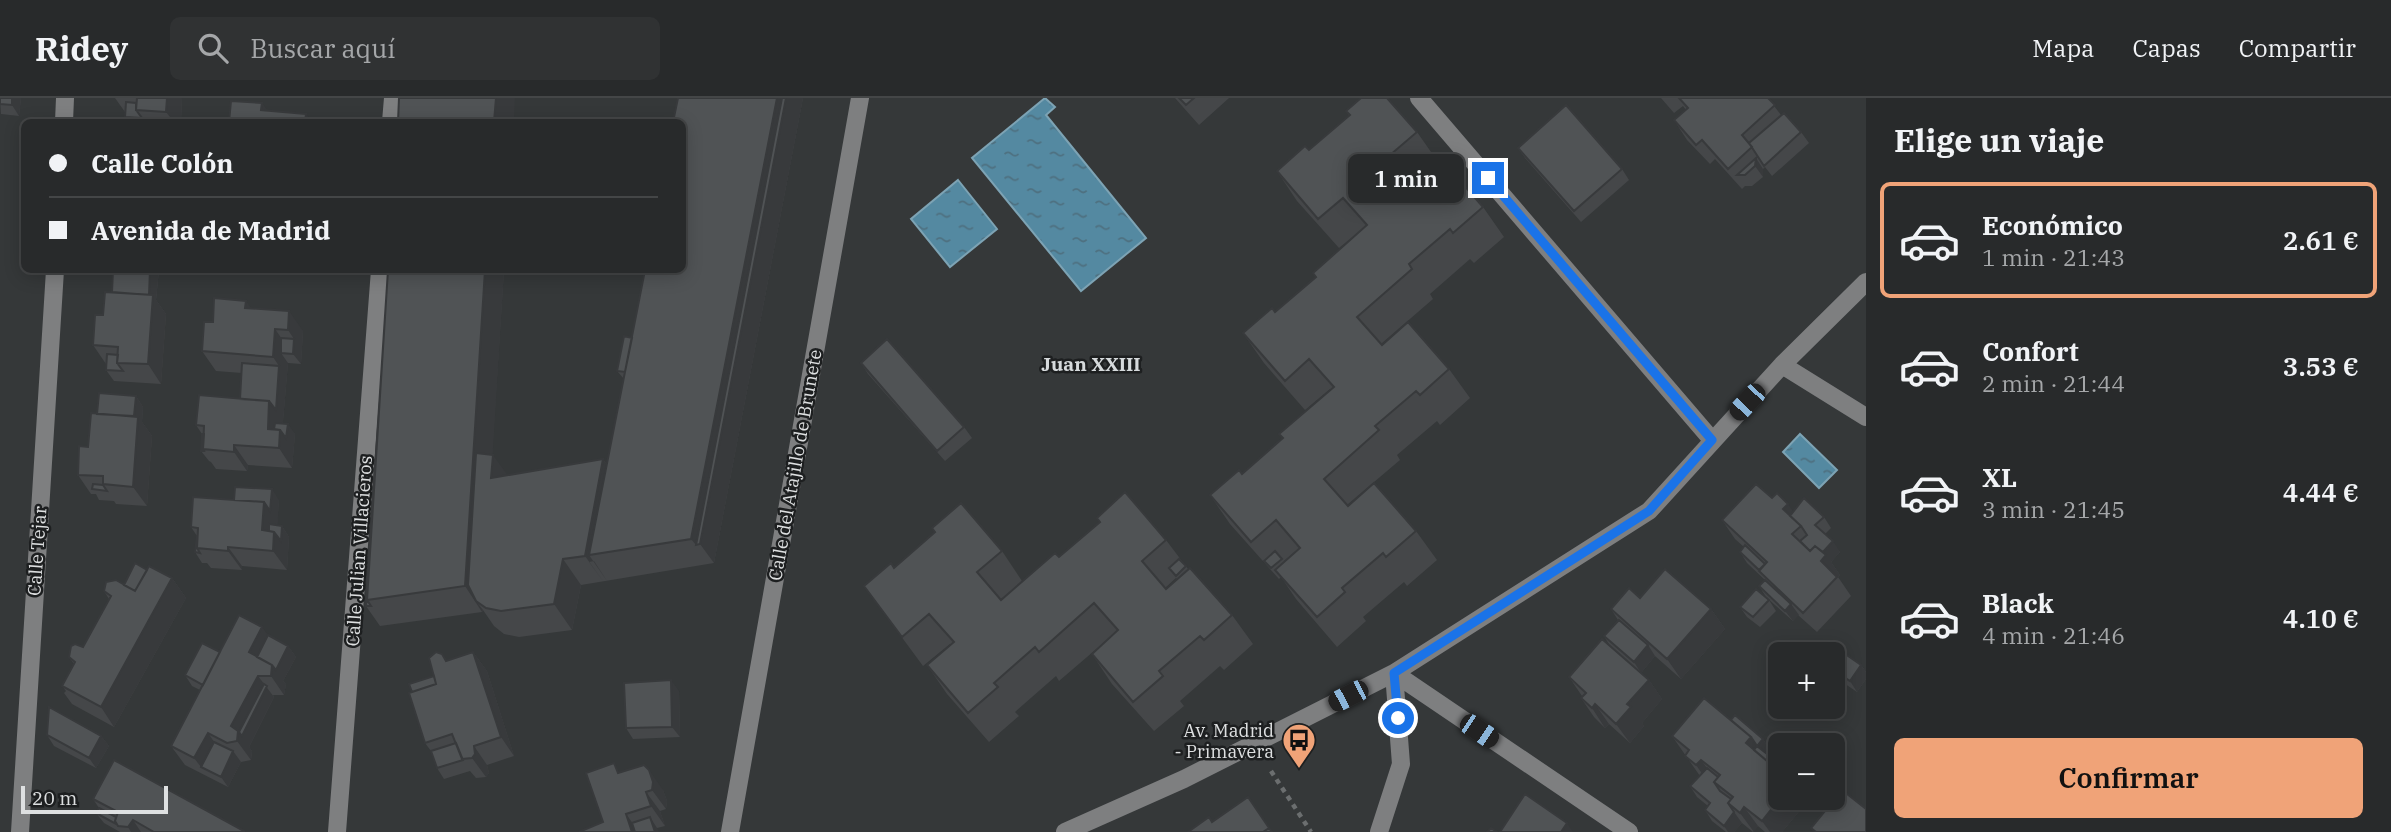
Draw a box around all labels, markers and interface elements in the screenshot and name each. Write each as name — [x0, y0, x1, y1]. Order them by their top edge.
search box — [170, 17, 660, 80]
text: Ridey — [35, 27, 128, 70]
icon: search — [194, 29, 232, 67]
text: Buscar aquí — [250, 31, 395, 65]
text: Mapa — [2032, 32, 2094, 64]
text: Capas — [2132, 32, 2201, 64]
text: Compartir — [2239, 32, 2356, 64]
text: Elige un viaje — [1894, 119, 2104, 161]
text: Calle Colón — [91, 146, 234, 180]
callout: 1 min — [1348, 154, 1464, 202]
route end — [1472, 162, 1504, 194]
text: 1 min — [1374, 163, 1438, 193]
text: Económico — [1982, 208, 2123, 242]
icon: car — [1898, 209, 1961, 272]
text: Avenida de Madrid — [91, 213, 330, 247]
text: 2.61 € — [2283, 223, 2359, 257]
text: 1 min · 21:43 — [1982, 242, 2125, 272]
text: Confort — [1982, 334, 2079, 368]
icon: car — [1898, 335, 1961, 398]
street label: Calle del Atajillo de Brunete — [763, 348, 827, 582]
text: 3.53 € — [2283, 349, 2359, 383]
district label: Juan XXIII — [1041, 352, 1141, 376]
text: 2 min · 21:44 — [1982, 368, 2125, 398]
car — [1725, 379, 1770, 425]
street label: Calle Julian Villacieros — [341, 455, 377, 647]
text: XL — [1982, 460, 2017, 494]
icon: car — [1898, 461, 1961, 524]
text: 4.44 € — [2283, 475, 2359, 509]
text: 3 min · 21:45 — [1982, 494, 2125, 524]
street label: Calle Tejar — [22, 505, 52, 597]
text: Black — [1982, 586, 2054, 620]
icon: car — [1898, 587, 1961, 650]
text: 4.10 € — [2283, 601, 2359, 635]
text: 4 min · 21:46 — [1982, 620, 2125, 650]
map controls — [1768, 642, 1845, 810]
button: + — [1768, 642, 1845, 719]
car — [1325, 677, 1372, 715]
route start — [1382, 702, 1414, 734]
car — [1456, 711, 1503, 751]
place label: Av. Madrid - Primavera — [1174, 719, 1274, 763]
bus stop icon: Av. Madrid - Primavera — [1280, 721, 1318, 770]
button: − — [1768, 733, 1845, 810]
button: Confirmar — [1894, 738, 2363, 818]
scale bar — [21, 783, 168, 815]
text: 20 m — [32, 786, 77, 810]

